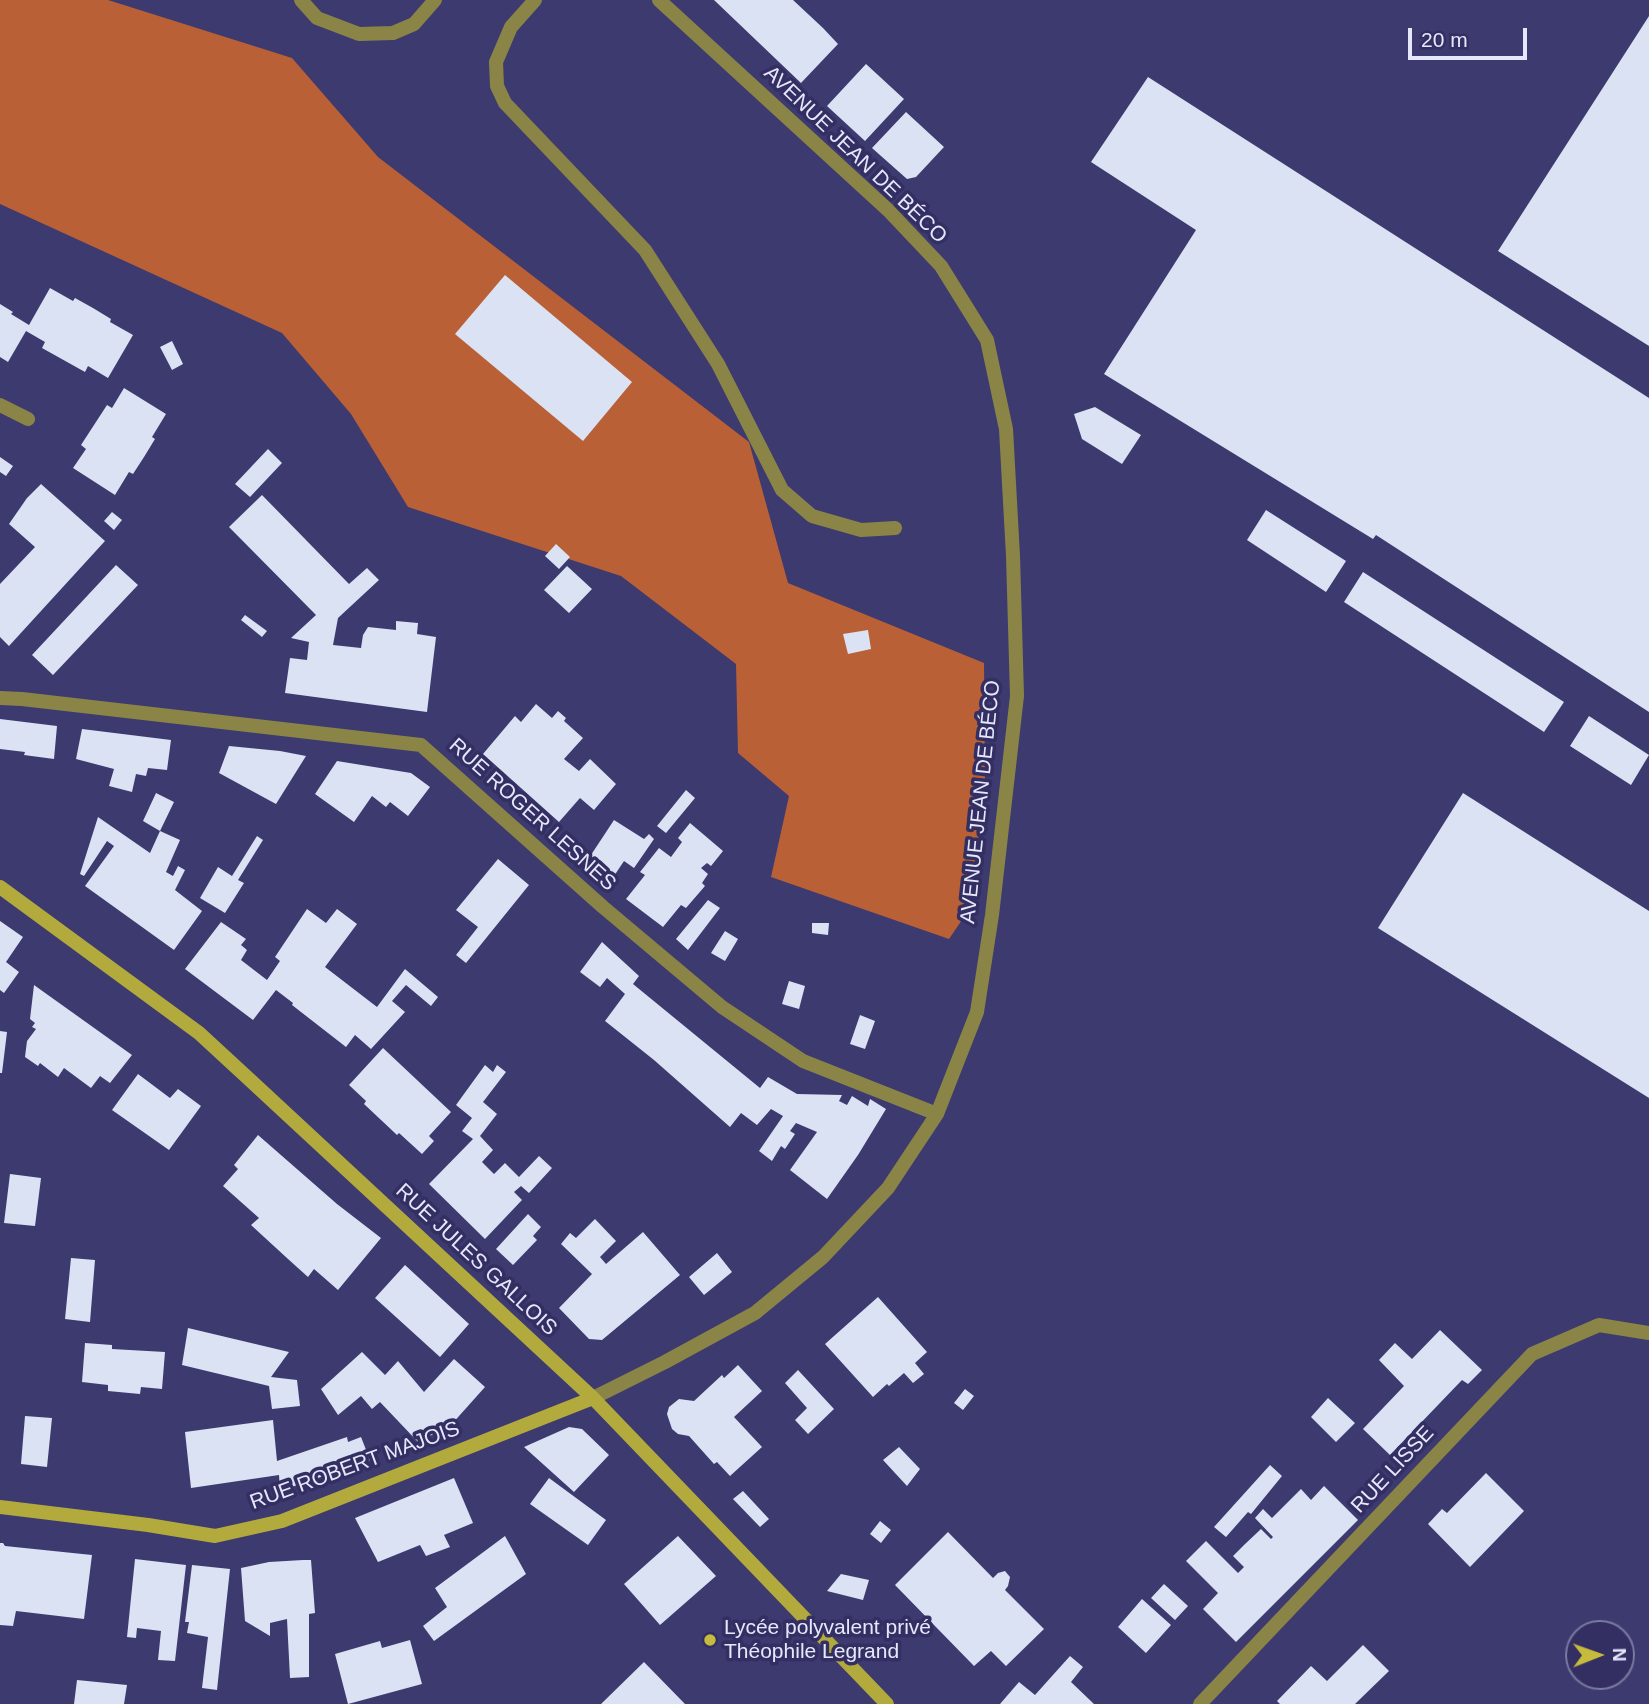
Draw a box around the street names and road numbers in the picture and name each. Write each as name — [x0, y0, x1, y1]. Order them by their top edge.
street label: AVENUE JEAN DE BÉCO — [758, 61, 952, 249]
street label: AVENUE JEAN DE BÉCO — [956, 679, 1006, 925]
street label: RUE ROGER LESNES — [443, 733, 621, 897]
street label: RUE JULES GALLOIS — [390, 1179, 562, 1341]
street label: RUE ROBERT MAJOIS — [247, 1416, 463, 1516]
street label: RUE LISSE — [1346, 1421, 1440, 1519]

